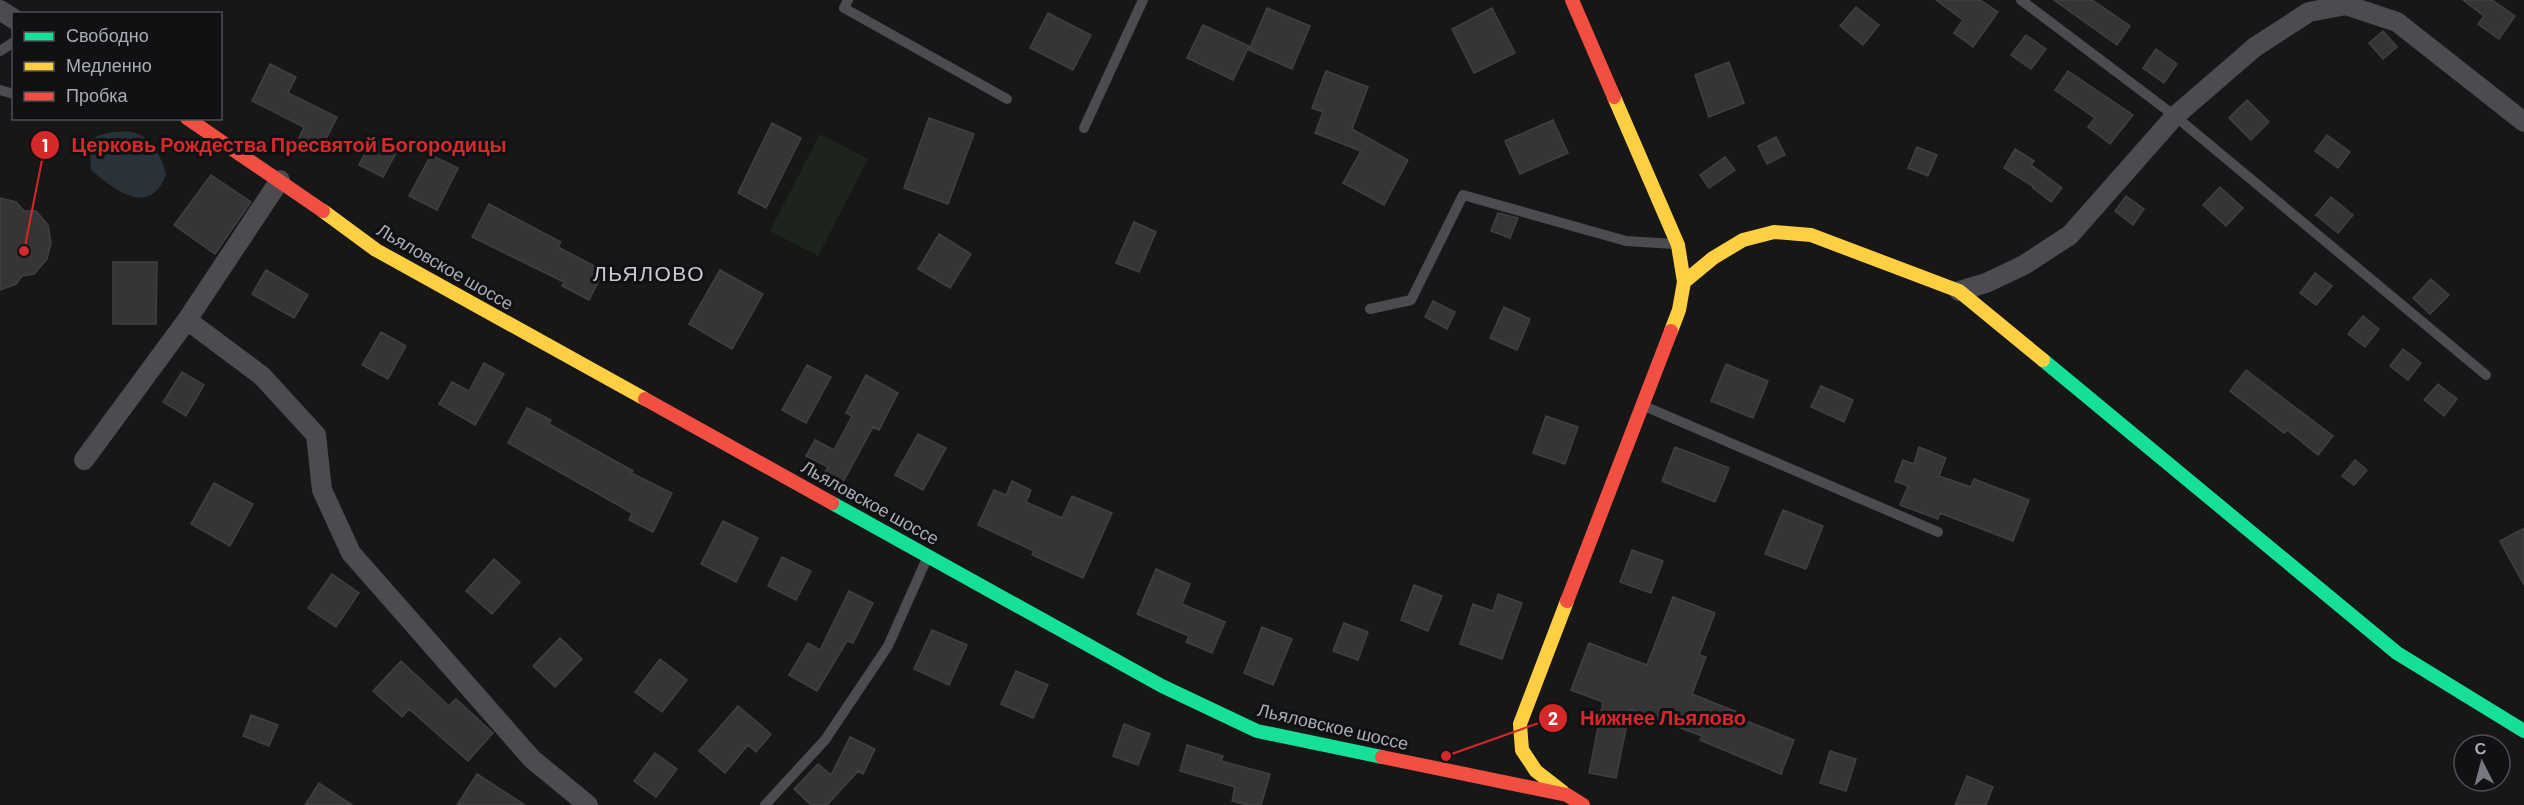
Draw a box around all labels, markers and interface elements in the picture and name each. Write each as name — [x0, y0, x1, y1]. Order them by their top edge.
legend — [12, 12, 222, 120]
text: Свободно — [66, 24, 149, 46]
text: Медленно — [66, 54, 152, 76]
text: Пробка — [66, 84, 129, 106]
callout: Церковь Рождества Пресвятой Богородицы — [30, 126, 519, 164]
text: Церковь Рождества Пресвятой Богородицы — [71, 132, 507, 156]
text: 1 — [42, 134, 48, 156]
street label: Льяловское шоссе — [373, 218, 518, 314]
district label: ЛЬЯЛОВО — [593, 260, 705, 285]
street label: Льяловское шоссе — [798, 455, 943, 549]
street label: Льяловское шоссе — [1256, 698, 1411, 754]
callout: Нижнее Льялово — [1538, 699, 1759, 737]
text: Нижнее Льялово — [1580, 705, 1746, 729]
text: 2 — [1548, 707, 1558, 729]
north arrow — [2452, 733, 2512, 793]
text: С — [2474, 737, 2488, 758]

